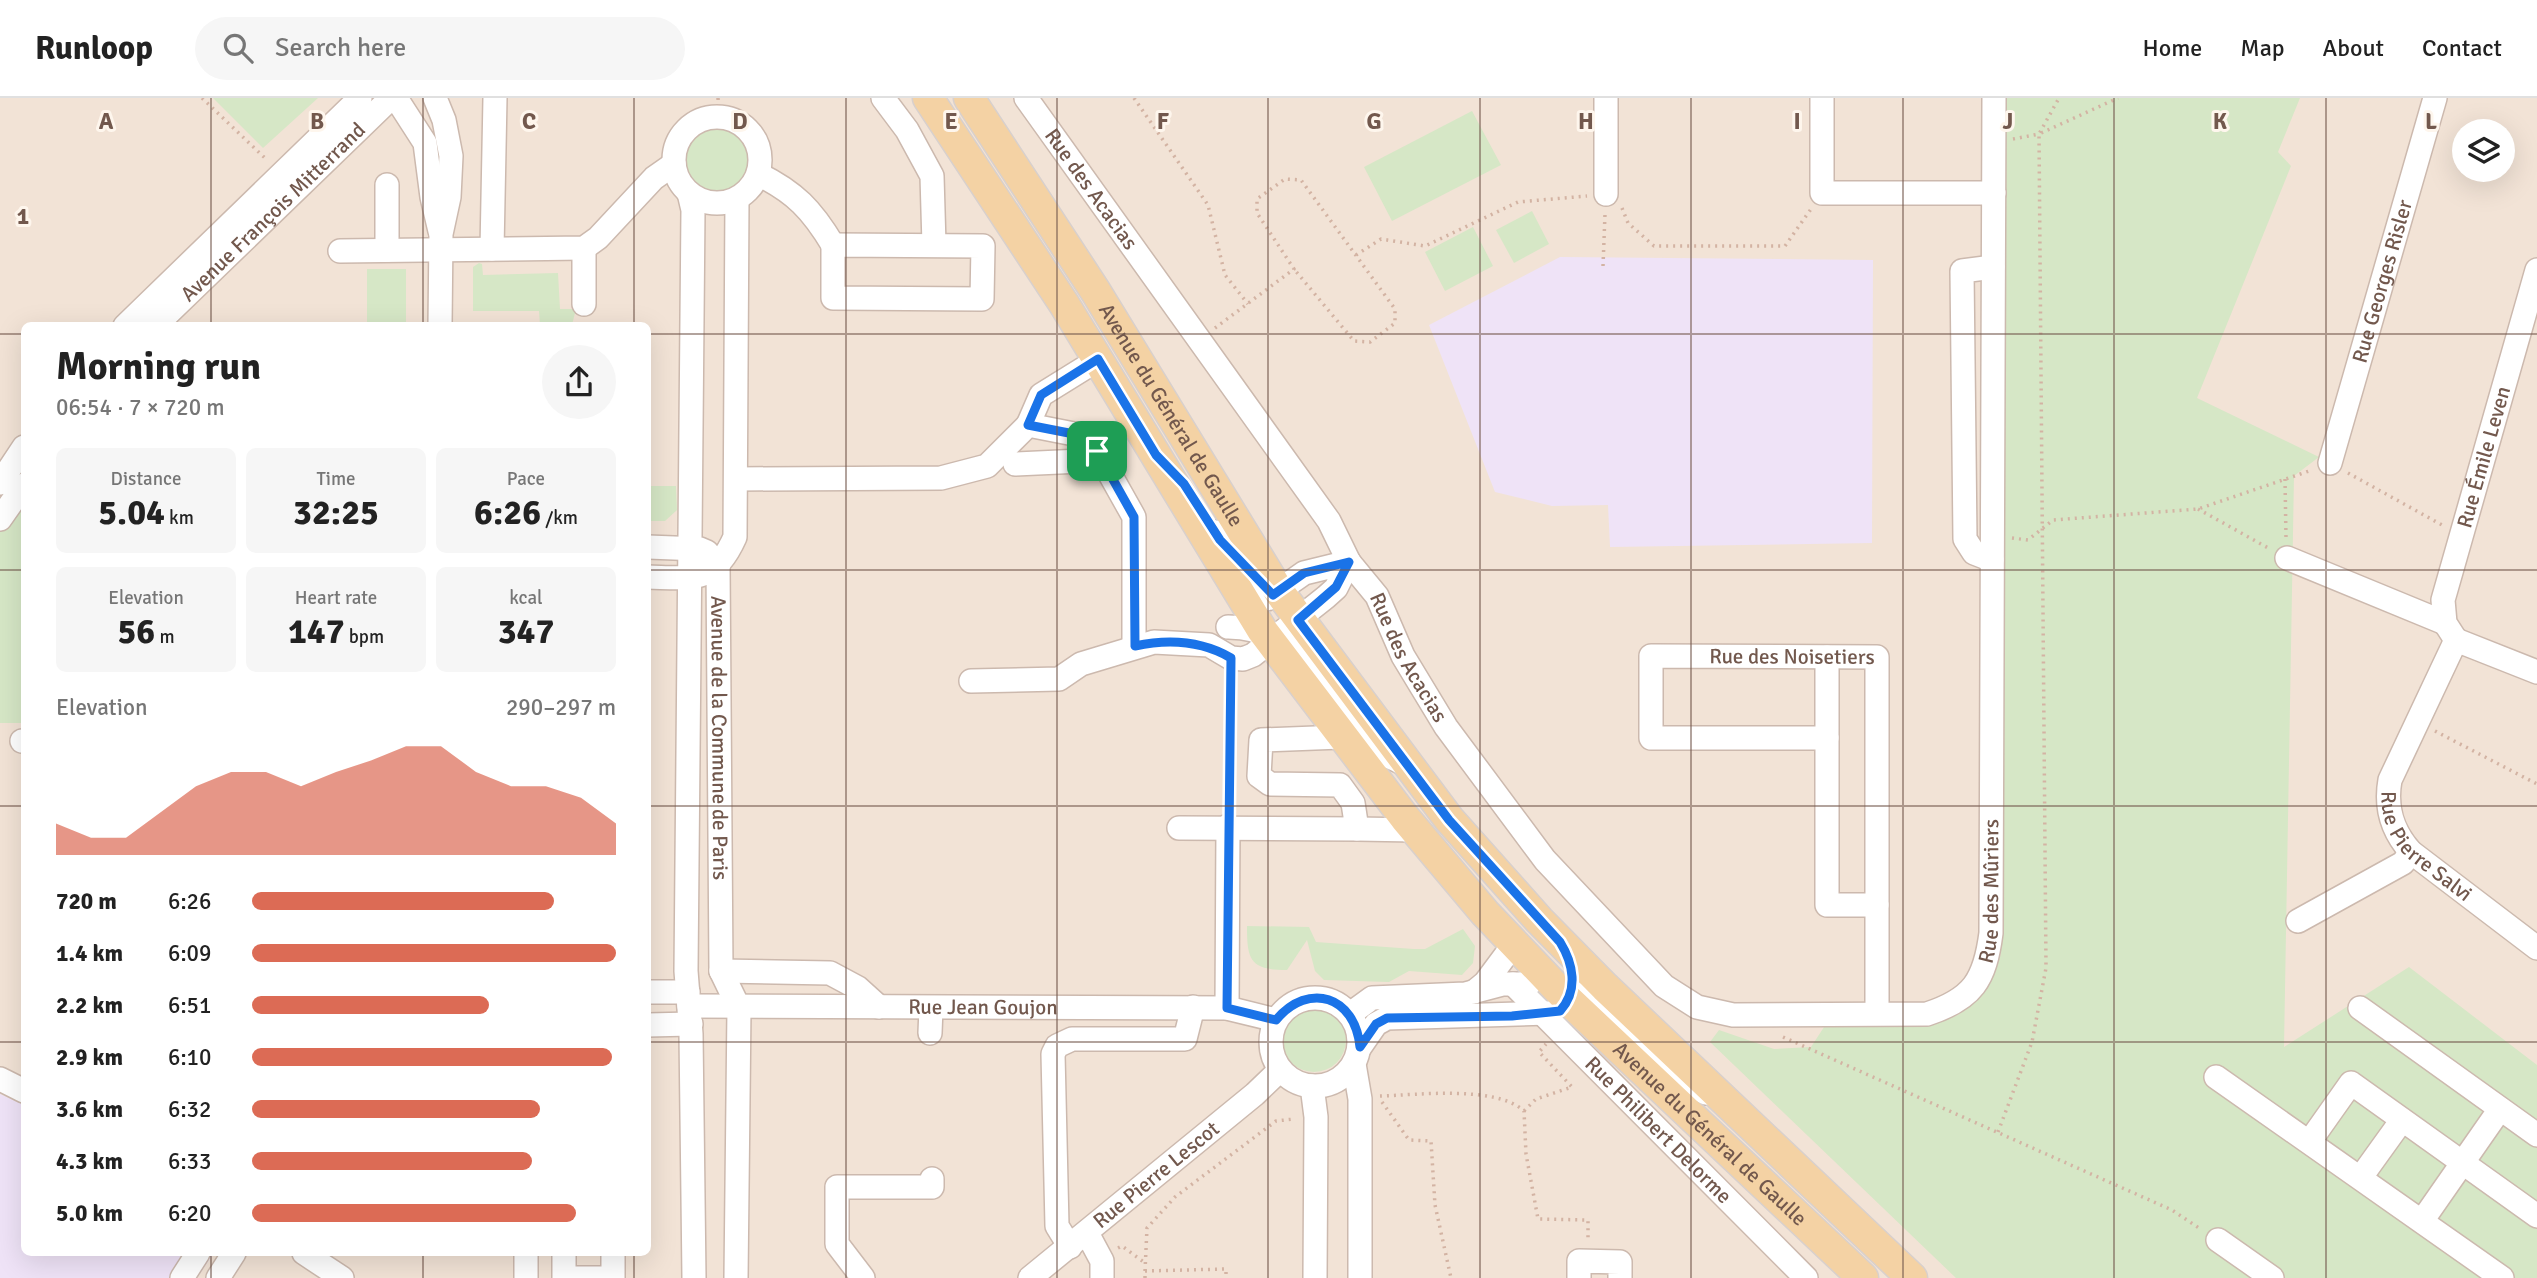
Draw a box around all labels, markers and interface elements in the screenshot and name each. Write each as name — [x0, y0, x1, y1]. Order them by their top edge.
search box — [195, 17, 685, 80]
text: Runloop — [35, 28, 153, 69]
icon: search — [219, 29, 257, 67]
text: Search here — [275, 32, 406, 64]
text: Home — [2142, 33, 2202, 63]
text: Map — [2240, 33, 2285, 63]
text: About — [2323, 33, 2384, 63]
text: Contact — [2422, 33, 2502, 63]
text: A — [99, 107, 114, 136]
text: B — [310, 107, 324, 136]
text: C — [522, 107, 536, 136]
text: D — [732, 107, 748, 136]
text: E — [944, 107, 958, 136]
text: F — [1157, 107, 1169, 136]
text: G — [1366, 107, 1382, 136]
text: H — [1578, 107, 1594, 136]
text: I — [1793, 107, 1801, 136]
text: J — [2003, 107, 2013, 136]
text: K — [2213, 107, 2228, 136]
text: L — [2425, 107, 2437, 136]
street label: Avenue François Mitterrand — [175, 117, 371, 307]
map controls — [2452, 119, 2515, 182]
button: layers — [2452, 119, 2515, 182]
street label: Rue des Acacias — [1039, 123, 1143, 255]
street label: Rue Georges Risler — [2346, 197, 2418, 366]
text: 1 — [17, 202, 29, 231]
street label: Avenue du Général de Gaulle — [1093, 299, 1249, 531]
text: Morning run — [56, 343, 261, 390]
button: share — [542, 345, 616, 419]
street label: Rue Émile Leven — [2451, 383, 2516, 531]
text: 06:54 · 7 × 720 m — [56, 393, 225, 422]
pin — [1067, 421, 1127, 481]
icon: arrive — [1078, 432, 1116, 470]
text: Distance — [111, 467, 181, 491]
text: Time — [316, 467, 356, 491]
text: Pace — [507, 467, 545, 491]
text: 5.04 — [98, 491, 165, 534]
text: 32:25 — [293, 491, 379, 534]
text: 6:26 — [474, 491, 541, 534]
text: km — [165, 506, 194, 530]
text: /km — [541, 506, 578, 530]
text: Elevation — [108, 586, 184, 610]
text: Heart rate — [295, 586, 377, 610]
text: kcal — [509, 586, 543, 610]
street label: Rue des Acacias — [1364, 589, 1453, 727]
street label: Avenue de la Commune de Paris — [705, 596, 733, 880]
text: 56 — [117, 610, 155, 653]
text: 147 — [288, 610, 345, 653]
text: 347 — [498, 610, 554, 653]
text: m — [155, 625, 175, 649]
text: bpm — [345, 625, 384, 649]
street label: Rue des Noisetiers — [1709, 643, 1875, 670]
text: Elevation — [56, 693, 148, 722]
text: 290–297 m — [506, 693, 616, 722]
street label: Rue Pierre Salvi — [2375, 791, 2477, 907]
street label: Rue des Mûriers — [1973, 819, 2004, 966]
text: 720 m — [56, 887, 117, 916]
text: 6:26 — [168, 887, 211, 916]
text: 1.4 km — [56, 939, 123, 968]
text: 6:09 — [168, 939, 211, 968]
text: 2.2 km — [56, 991, 123, 1020]
text: 6:51 — [168, 991, 211, 1020]
street label: Rue Jean Goujon — [908, 994, 1058, 1020]
street label: Avenue du Général de Gaulle — [1608, 1036, 1812, 1231]
text: 2.9 km — [56, 1043, 123, 1072]
text: 6:10 — [168, 1043, 211, 1072]
street label: Rue Philibert Delorme — [1580, 1051, 1737, 1209]
text: 3.6 km — [56, 1095, 123, 1124]
text: 6:32 — [168, 1095, 211, 1124]
street label: Rue Pierre Lescot — [1088, 1116, 1224, 1234]
text: 4.3 km — [56, 1147, 123, 1176]
text: 6:33 — [168, 1147, 211, 1176]
text: 5.0 km — [56, 1199, 123, 1228]
text: 6:20 — [168, 1199, 211, 1228]

